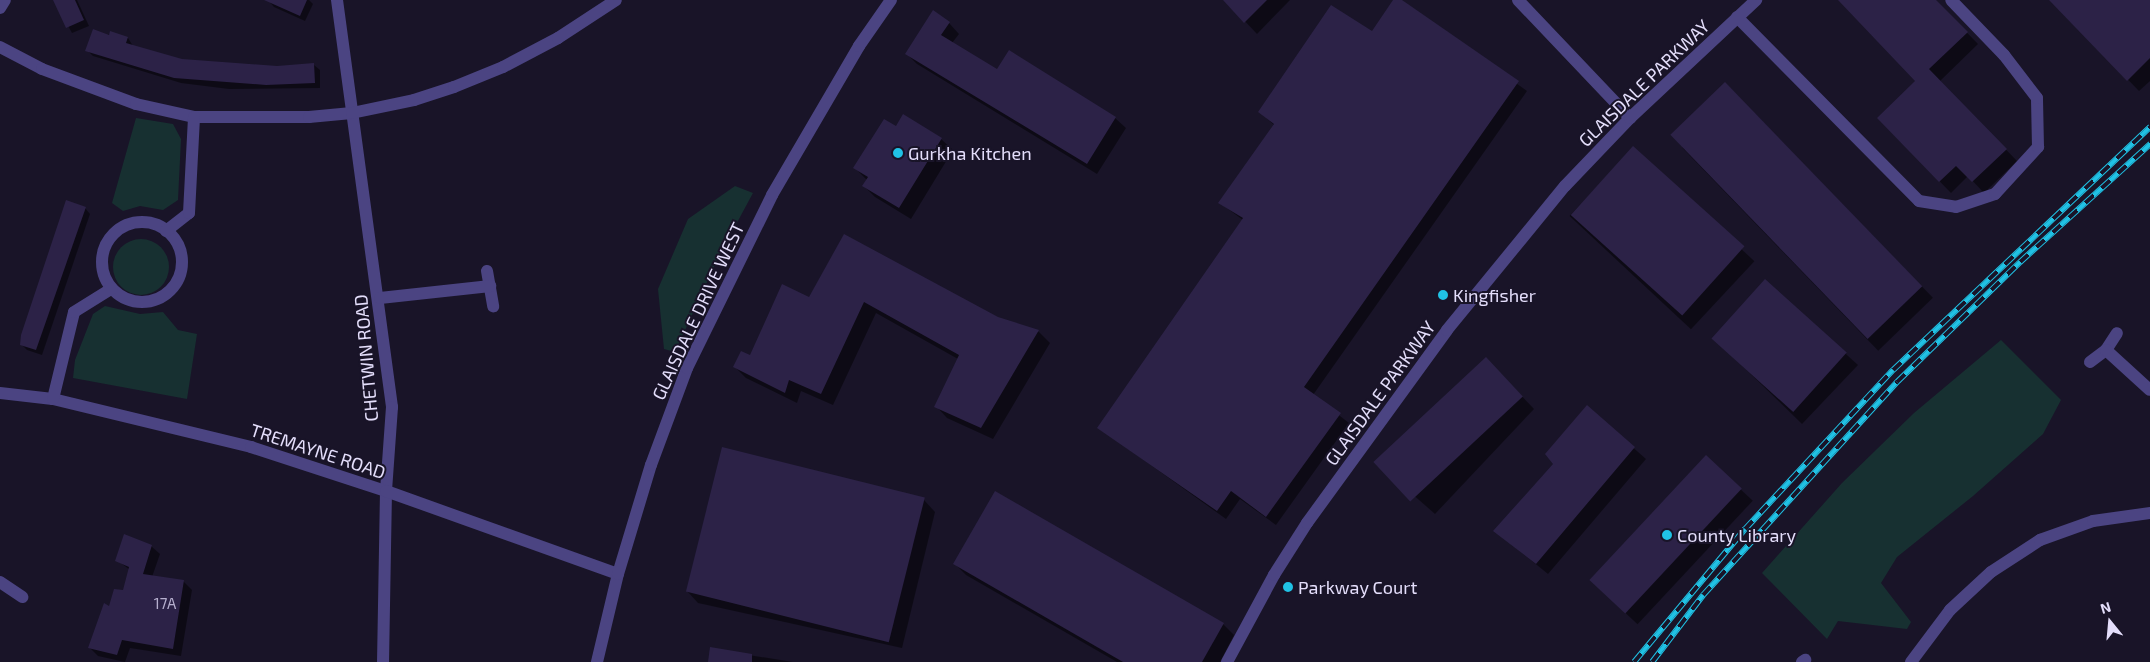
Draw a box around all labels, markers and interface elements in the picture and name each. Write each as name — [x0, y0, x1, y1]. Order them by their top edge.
street label: GLAISDALE PARKWAY — [1574, 15, 1714, 151]
place label: Gurkha Kitchen — [908, 142, 1032, 164]
marker: Gurkha Kitchen — [892, 147, 904, 159]
street label: GLAISDALE DRIVE WEST — [647, 219, 749, 403]
place label: Kingfisher — [1453, 284, 1536, 306]
marker: Kingfisher — [1437, 289, 1449, 301]
street label: CHETWIN ROAD — [350, 294, 382, 422]
street label: GLAISDALE PARKWAY — [1320, 317, 1440, 469]
street label: TREMAYNE ROAD — [248, 419, 388, 483]
place label: County Library — [1677, 524, 1796, 546]
marker: County Library — [1661, 529, 1673, 541]
place label: Parkway Court — [1298, 576, 1418, 598]
marker: Parkway Court — [1282, 581, 1294, 593]
house number: 17A — [154, 595, 176, 613]
north arrow — [2085, 597, 2135, 647]
text: N — [2098, 598, 2113, 617]

